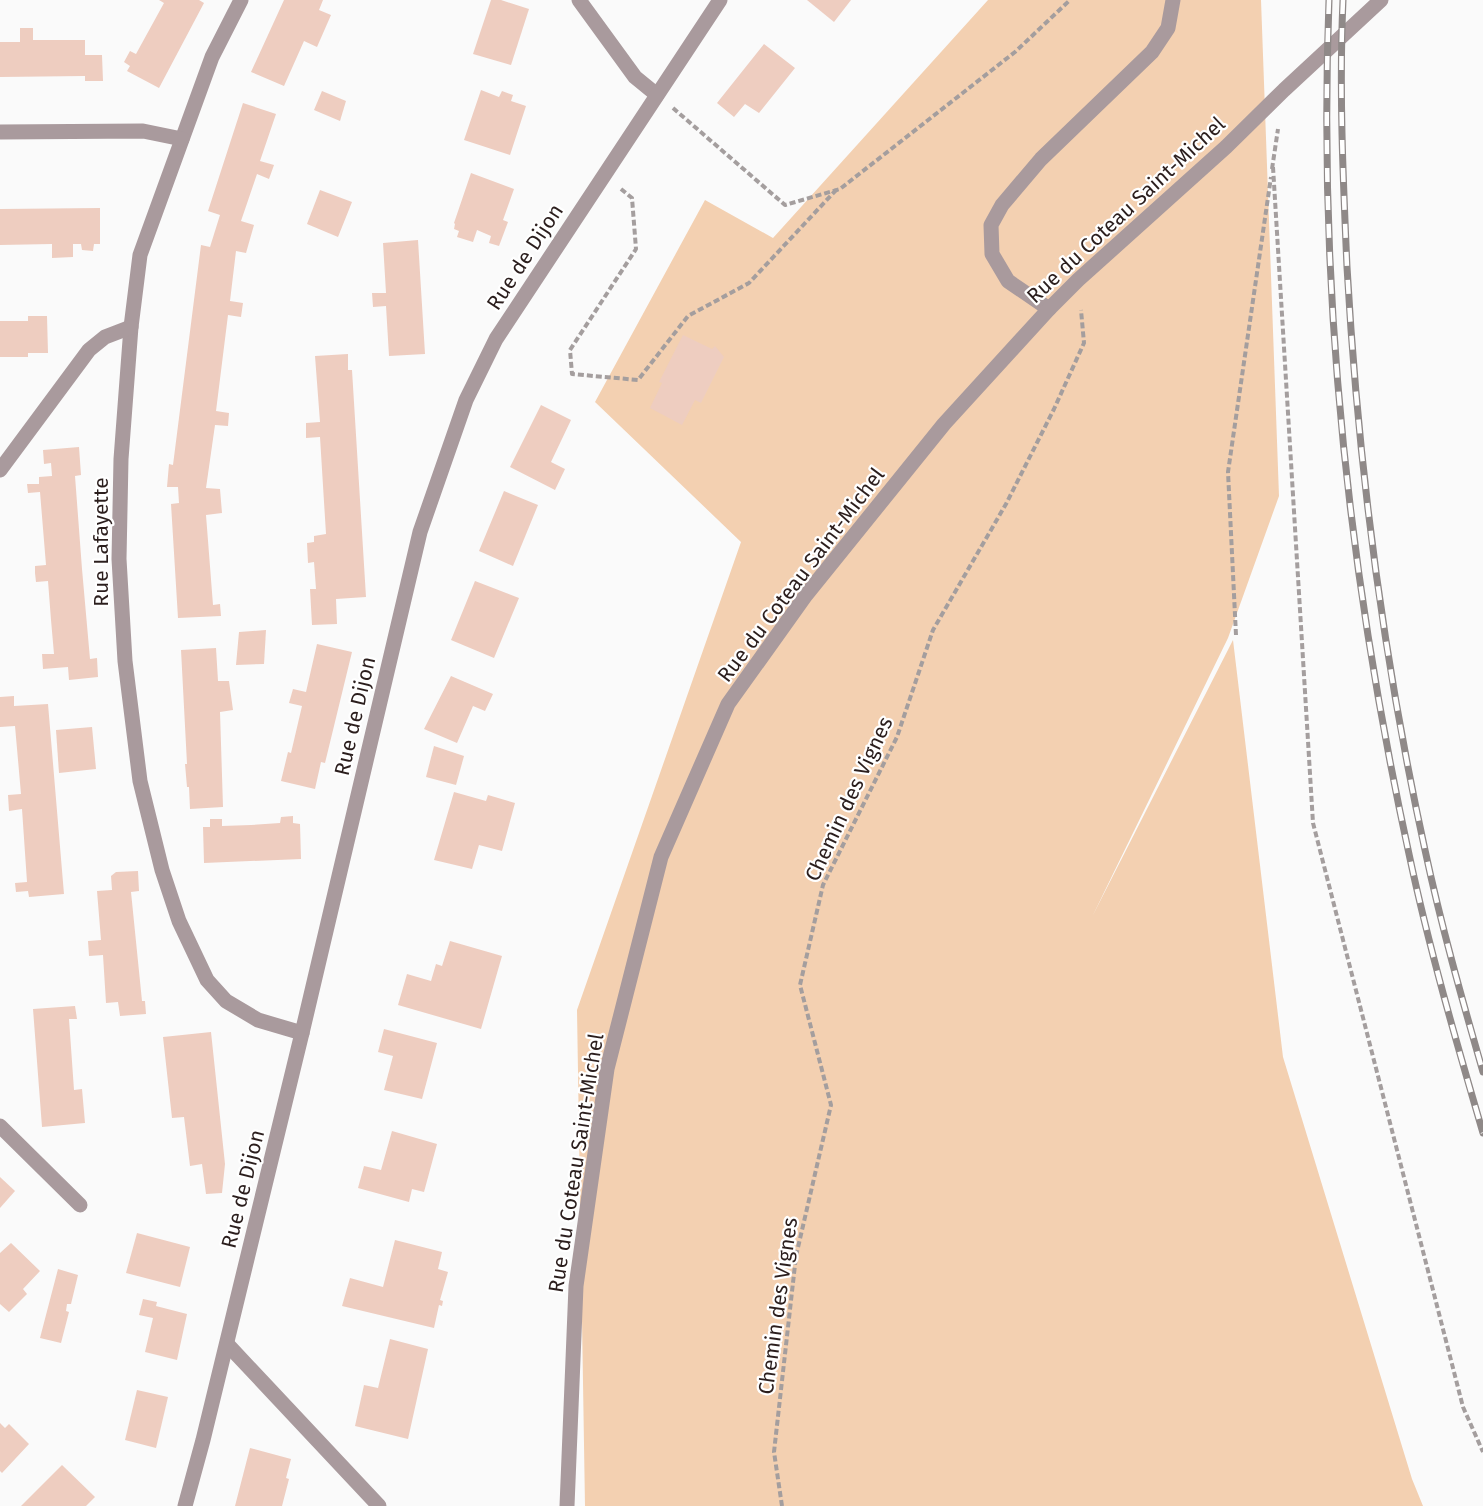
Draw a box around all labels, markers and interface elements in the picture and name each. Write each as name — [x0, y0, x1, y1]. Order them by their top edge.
street label: Rue du Coteau Saint-Michel — [1021, 111, 1231, 309]
street label: Rue de Dijon — [481, 199, 569, 315]
street label: Rue du Coteau Saint-Michel — [712, 463, 890, 687]
street label: Rue Lafayette — [88, 477, 114, 607]
street label: Rue de Dijon — [329, 654, 381, 778]
street label: Chemin des Vignes — [799, 712, 899, 885]
street label: Rue du Coteau Saint-Michel — [543, 1032, 609, 1294]
street label: Rue de Dijon — [216, 1127, 270, 1251]
street label: Chemin des Vignes — [753, 1216, 803, 1396]

